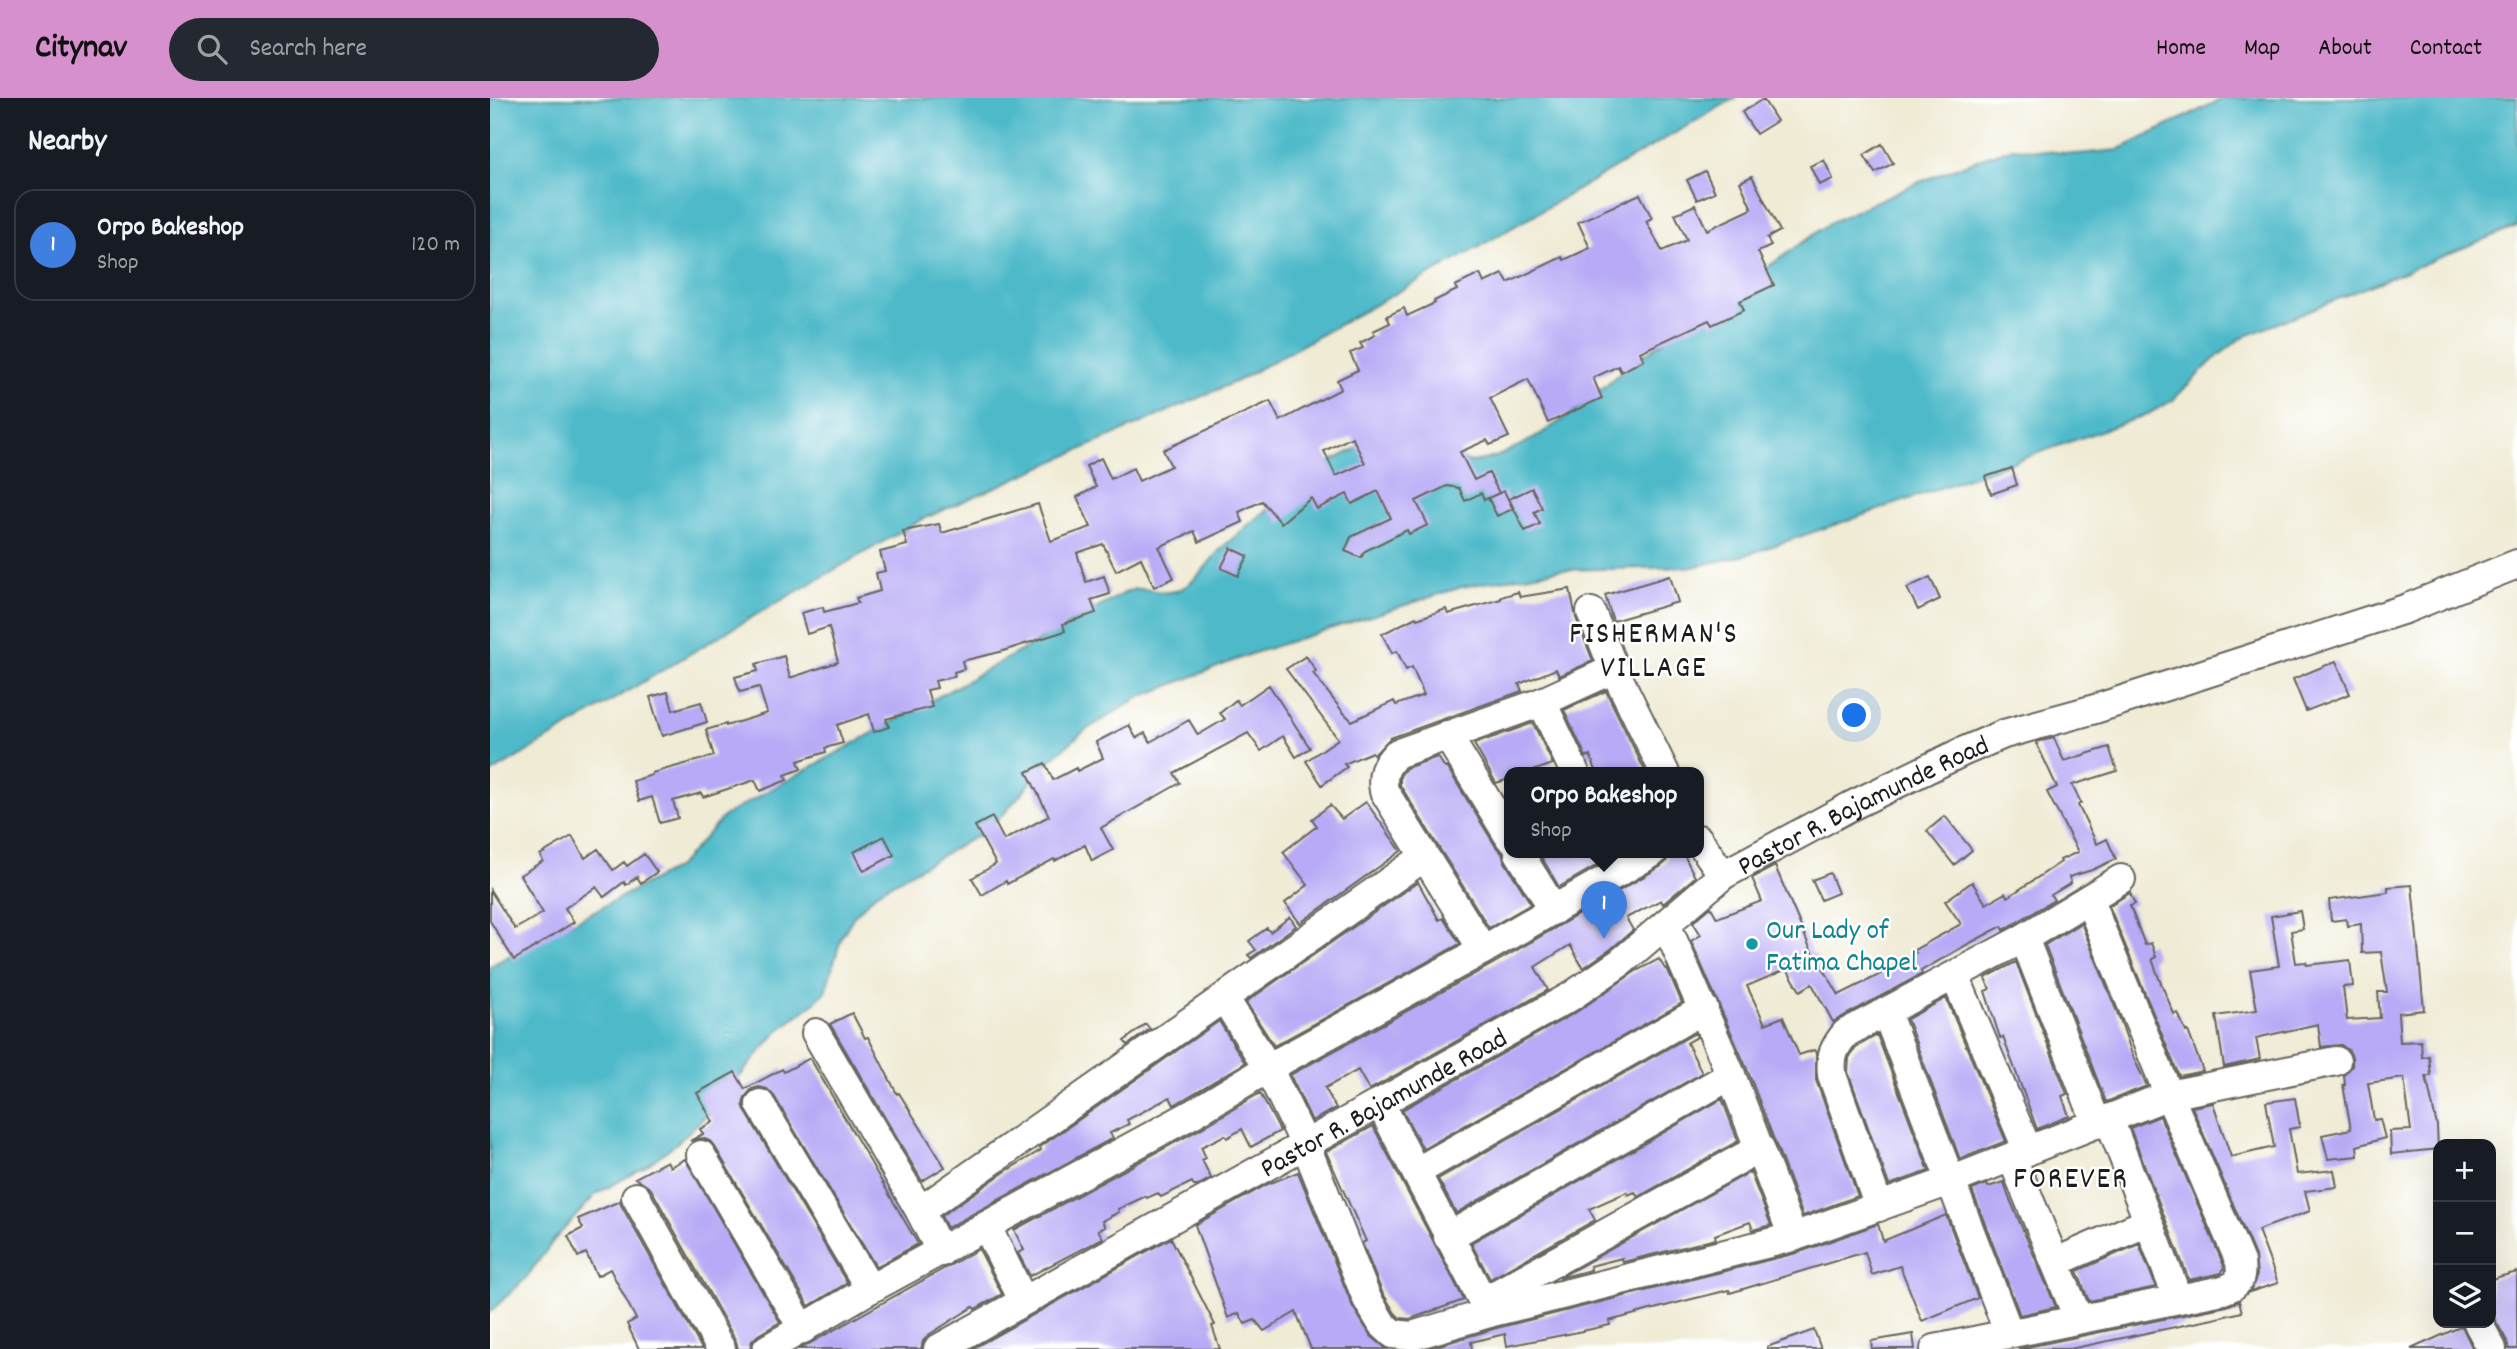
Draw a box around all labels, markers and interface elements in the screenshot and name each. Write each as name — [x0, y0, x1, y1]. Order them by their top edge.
search box — [169, 18, 659, 81]
text: Citynav — [35, 26, 127, 73]
icon: search — [193, 30, 231, 68]
text: Search here — [249, 31, 367, 68]
text: Home — [2156, 32, 2206, 66]
text: Map — [2244, 32, 2280, 66]
text: About — [2318, 32, 2372, 66]
text: Contact — [2410, 32, 2482, 66]
text: Nearby — [28, 122, 106, 165]
text: Orpo Bakeshop — [97, 210, 244, 247]
text: 1 — [50, 229, 56, 262]
text: 120 m — [411, 229, 460, 262]
text: Shop — [97, 247, 139, 280]
district label: FISHERMAN'S VILLAGE — [1569, 615, 1739, 692]
your location — [1837, 698, 1871, 732]
street label: Pastor R. Bajamunde Road — [1732, 728, 1996, 888]
popup — [1504, 767, 1704, 858]
text: Orpo Bakeshop — [1530, 778, 1678, 815]
text: Shop — [1530, 815, 1572, 848]
pin: 1 — [1581, 881, 1627, 939]
place label: Our Lady of Fatima Chapel — [1766, 913, 1918, 985]
marker: Our Lady of Fatima Chapel — [1744, 936, 1760, 952]
street label: Pastor R. Bajamunde Road — [1254, 1021, 1516, 1191]
map controls — [2433, 1139, 2496, 1328]
button: + — [2433, 1139, 2496, 1202]
district label: FOREVER — [2013, 1160, 2129, 1203]
button: − — [2433, 1202, 2496, 1265]
button: layers — [2433, 1265, 2496, 1328]

